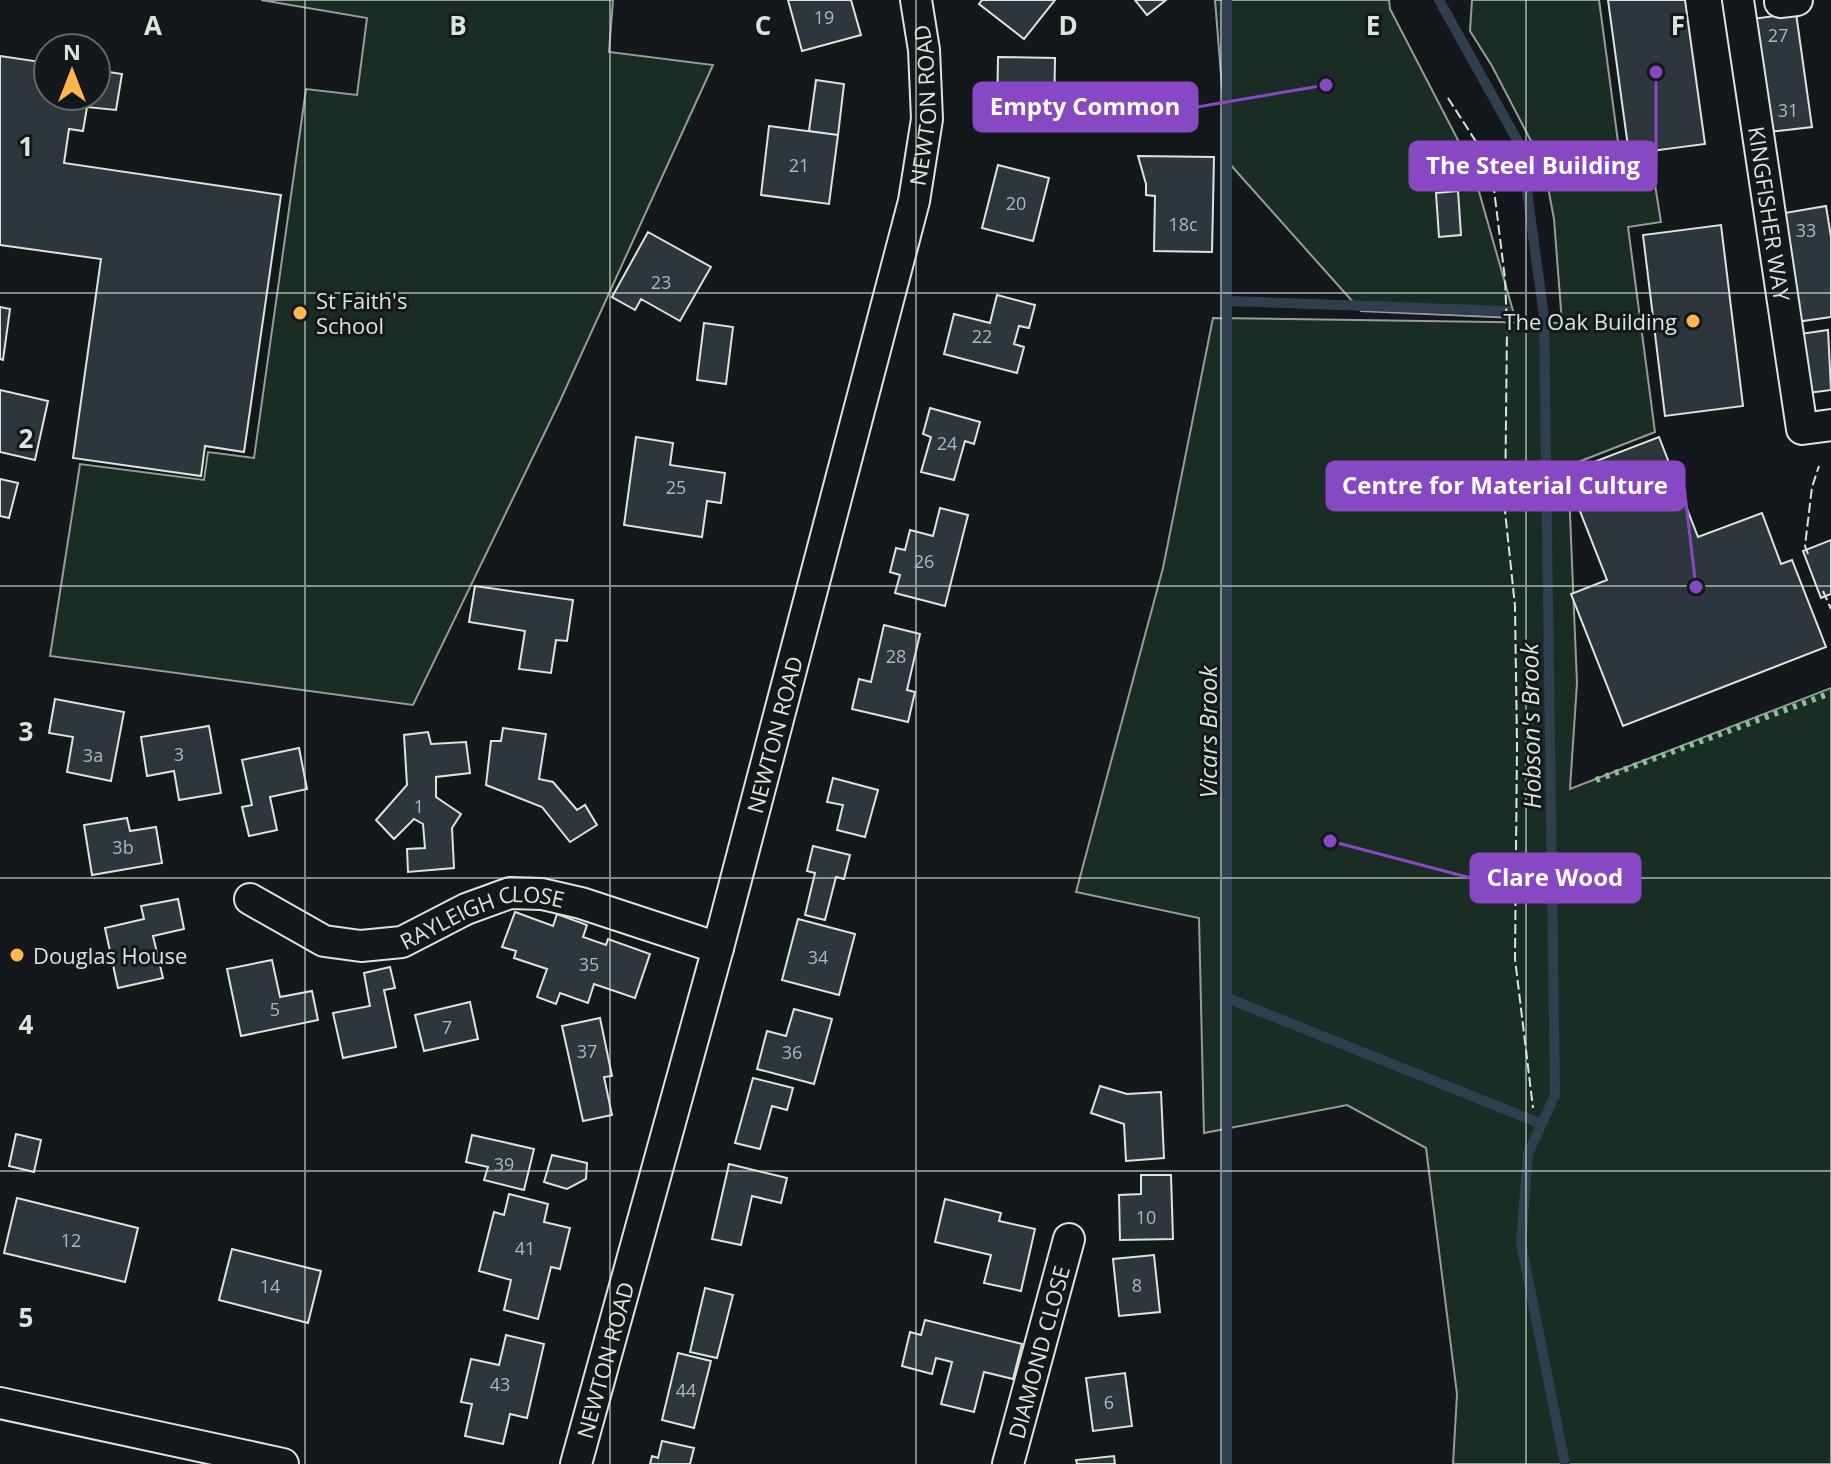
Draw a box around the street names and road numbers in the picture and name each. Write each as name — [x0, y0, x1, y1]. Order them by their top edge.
street label: NEWTON ROAD — [902, 23, 942, 188]
street label: KINGFISHER WAY — [1742, 124, 1798, 304]
street label: NEWTON ROAD — [739, 653, 809, 816]
street label: RAYLEIGH CLOSE — [394, 878, 568, 956]
street label: DIAMOND CLOSE — [1001, 1262, 1076, 1442]
street label: NEWTON ROAD — [569, 1278, 641, 1442]

